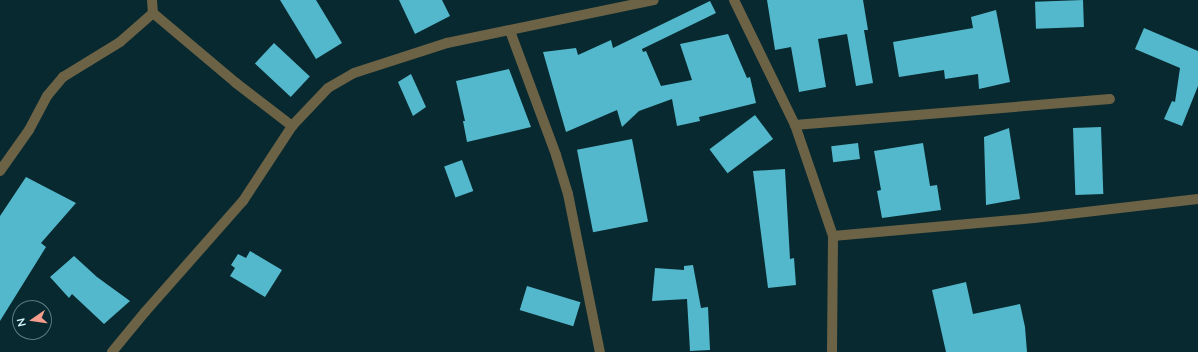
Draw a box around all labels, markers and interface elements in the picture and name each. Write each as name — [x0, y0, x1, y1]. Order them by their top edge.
north arrow — [12, 300, 52, 340]
text: N — [14, 317, 29, 328]

